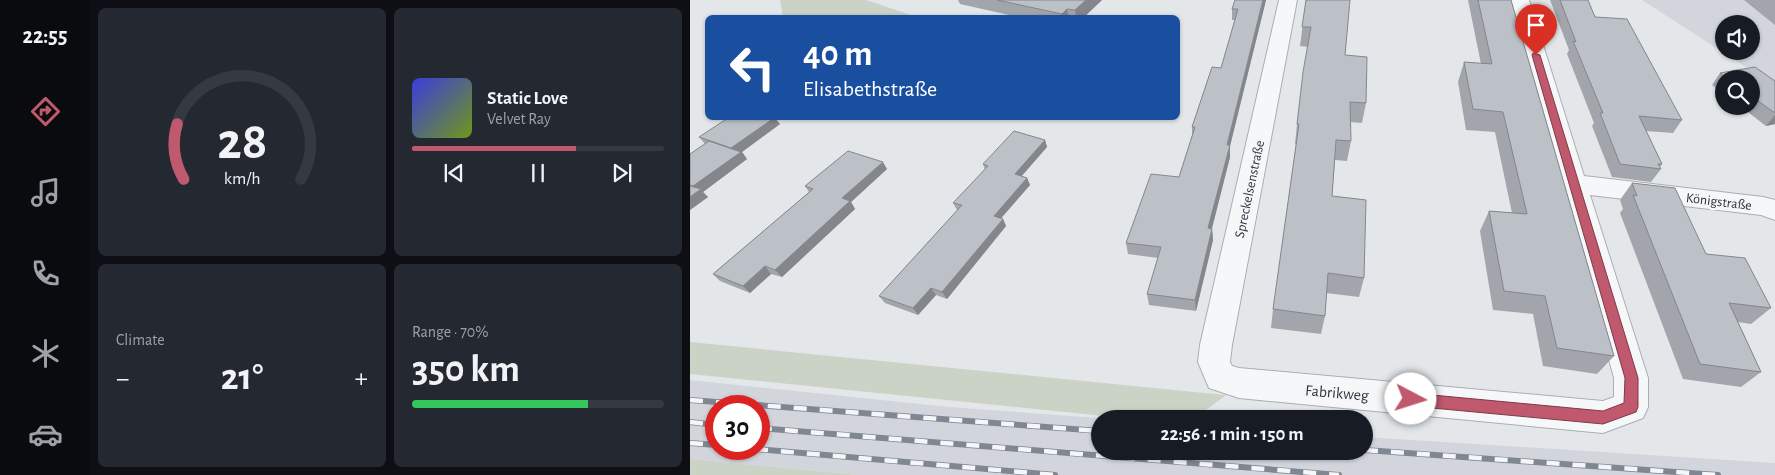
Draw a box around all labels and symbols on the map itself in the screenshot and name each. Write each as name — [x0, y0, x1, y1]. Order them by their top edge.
pin — [1515, 4, 1557, 55]
street label: Spreckelsenstraße — [1233, 139, 1267, 239]
street label: Königstraße — [1685, 191, 1753, 213]
position arrow — [1384, 372, 1436, 424]
street label: Fabrikweg — [1304, 382, 1370, 404]
speed limit sign: 30 — [705, 395, 770, 460]

